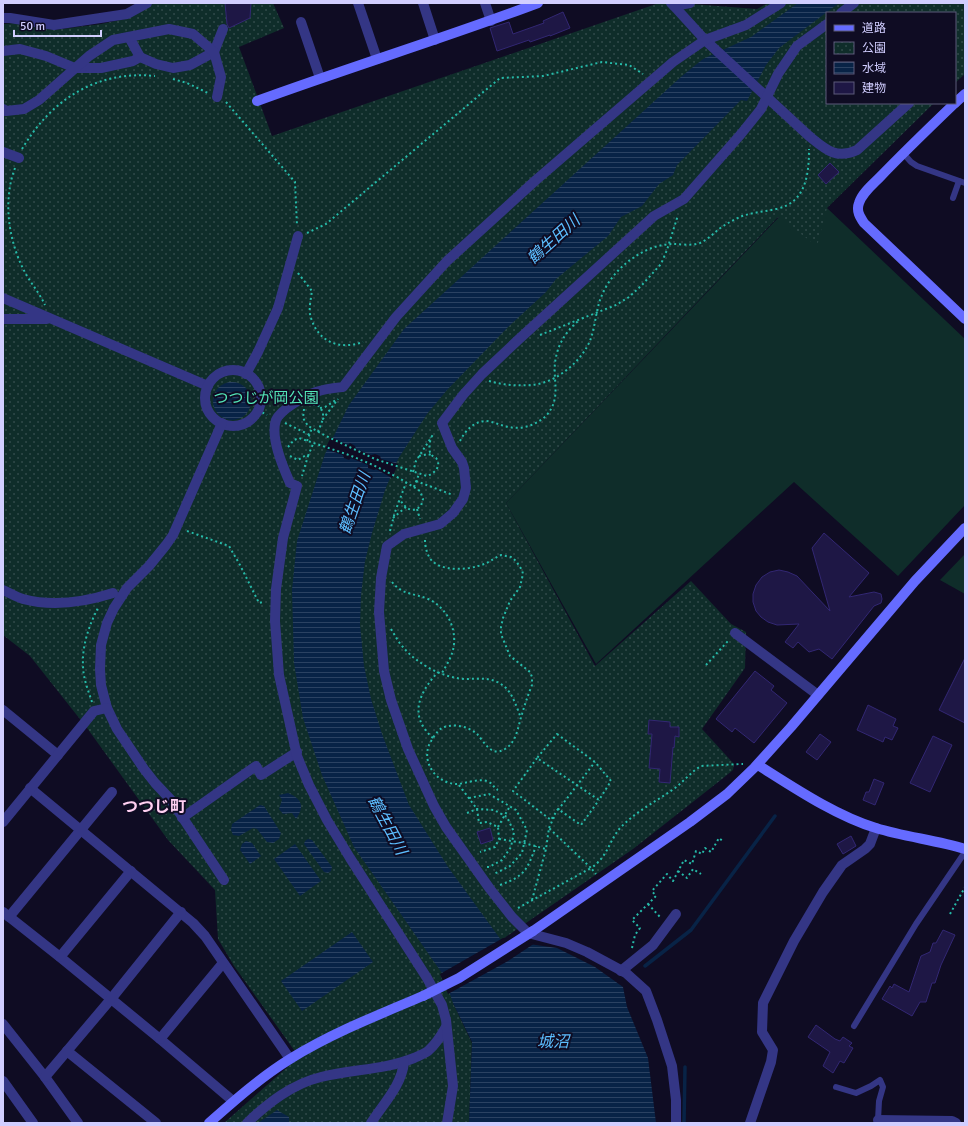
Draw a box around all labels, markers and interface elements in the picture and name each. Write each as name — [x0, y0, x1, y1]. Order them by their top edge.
scale bar — [14, 12, 101, 38]
legend — [826, 12, 956, 104]
text: 50 m — [20, 19, 45, 34]
text: 道路 — [862, 21, 886, 36]
text: 公園 — [862, 41, 886, 56]
text: 水域 — [862, 61, 886, 76]
text: 建物 — [862, 81, 886, 96]
water label: 鶴生田川 — [523, 210, 586, 269]
park label: つつじが岡公園 — [213, 389, 319, 407]
water label: 鶴生田川 — [335, 468, 375, 537]
water label: 鶴生田川 — [363, 793, 412, 860]
district label: つつじ町 — [122, 797, 186, 817]
water label: 城沼 — [537, 1032, 571, 1052]

